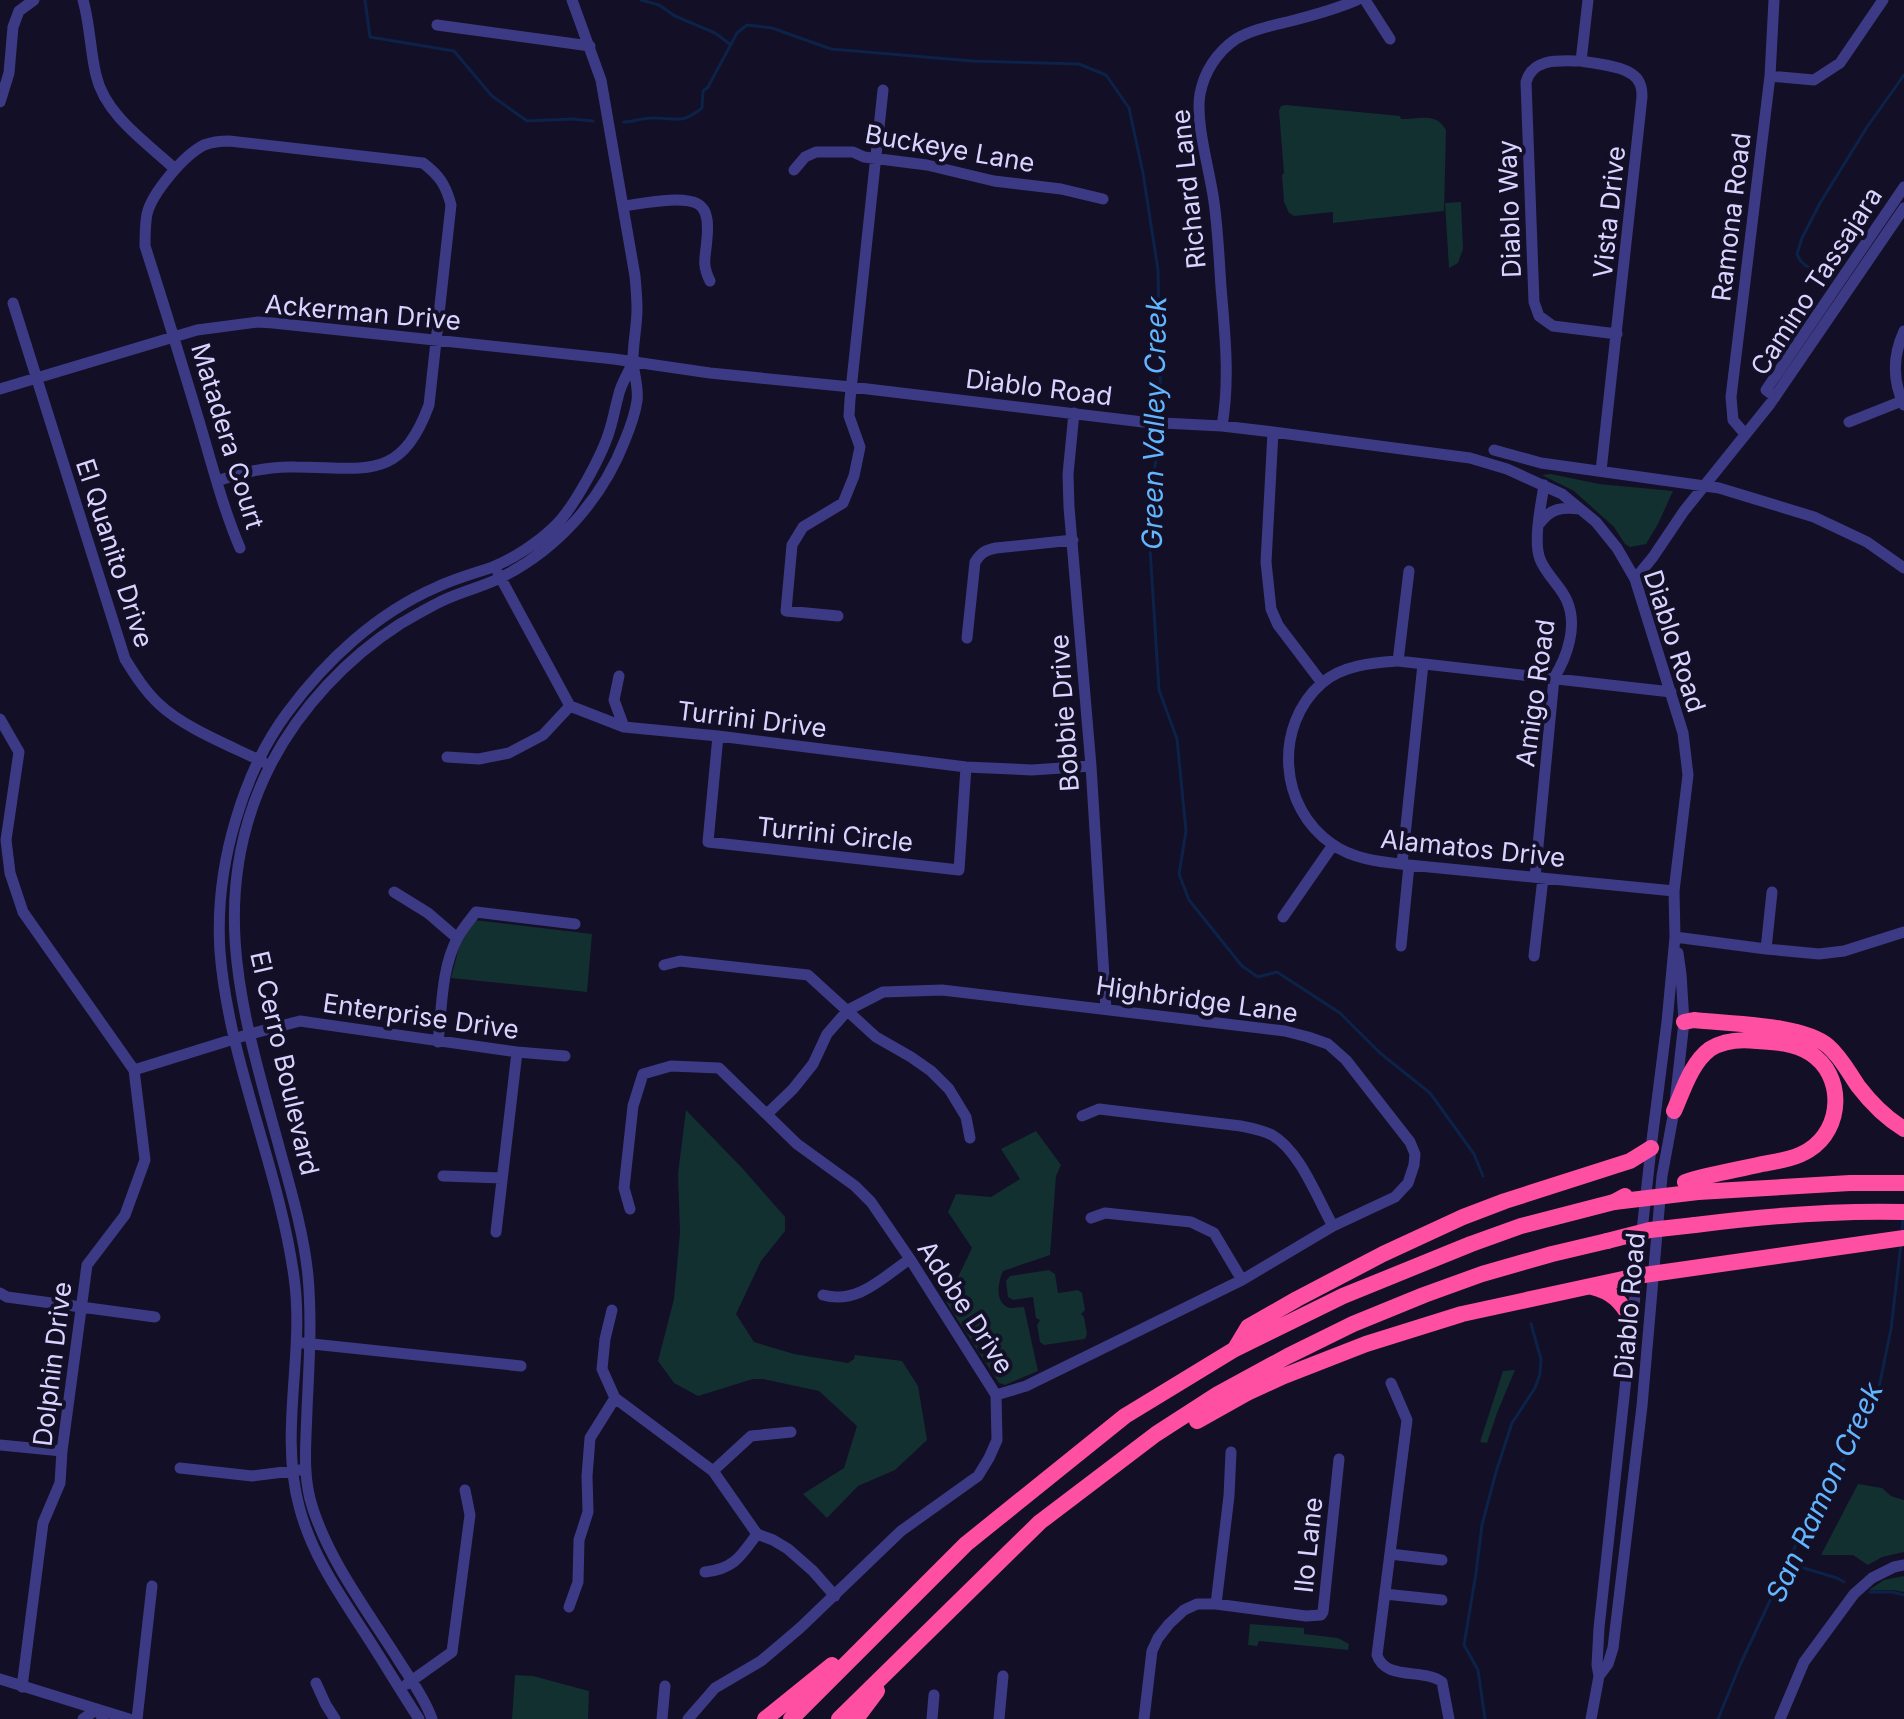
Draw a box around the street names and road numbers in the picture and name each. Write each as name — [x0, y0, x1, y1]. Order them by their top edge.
street label: Richard Lane — [1164, 108, 1212, 270]
street label: Buckeye Lane — [863, 118, 1037, 178]
street label: Ramona Road — [1705, 131, 1757, 303]
street label: Diablo Way — [1491, 140, 1527, 278]
street label: Vista Drive — [1587, 144, 1631, 280]
street label: Camino Tassajara — [1744, 181, 1888, 381]
street label: Ackerman Drive — [264, 288, 462, 336]
street label: Matadera Court — [185, 339, 271, 533]
street label: Diablo Road — [964, 363, 1114, 411]
street label: El Quanito Drive — [70, 455, 160, 651]
street label: Diablo Road — [1637, 566, 1713, 716]
street label: Amigo Road — [1509, 617, 1561, 769]
street label: Bobbie Drive — [1043, 633, 1085, 793]
street label: Turrini Drive — [675, 694, 829, 744]
street label: Turrini Circle — [755, 810, 915, 858]
street label: Alamatos Drive — [1379, 823, 1567, 873]
street label: El Cerro Boulevard — [244, 948, 326, 1178]
street label: Highbridge Lane — [1094, 969, 1300, 1029]
street label: Enterprise Drive — [321, 987, 521, 1045]
street label: Diablo Road — [1607, 1231, 1651, 1381]
street label: Adobe Drive — [912, 1235, 1020, 1379]
street label: Dolphin Drive — [27, 1280, 77, 1448]
street label: Ilo Lane — [1288, 1496, 1328, 1594]

